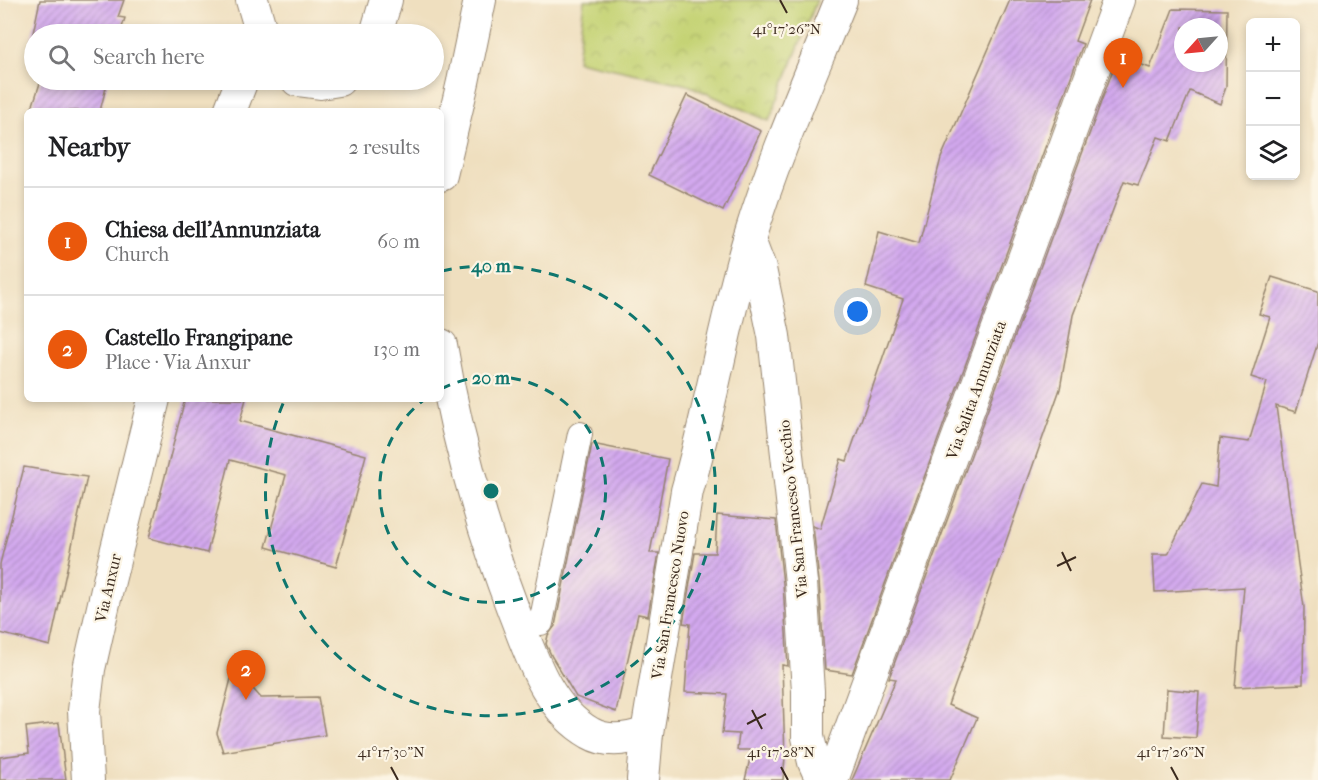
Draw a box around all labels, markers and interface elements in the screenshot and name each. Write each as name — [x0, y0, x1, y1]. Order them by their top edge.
north arrow — [1174, 18, 1228, 72]
map controls — [1246, 18, 1300, 180]
button: + — [1246, 18, 1300, 72]
text: 41°17'26"N — [753, 20, 822, 38]
search box — [24, 24, 444, 90]
pin: 1 — [1104, 38, 1142, 88]
icon: search — [45, 41, 78, 74]
text: Search here — [93, 44, 205, 70]
button: − — [1246, 72, 1300, 126]
button: layers — [1246, 126, 1300, 180]
text: Nearby — [48, 132, 130, 163]
text: 2 results — [349, 136, 420, 159]
text: Chiesa dell’Annunziata — [105, 217, 320, 243]
text: 1 — [64, 230, 71, 253]
text: 60 m — [377, 230, 420, 253]
text: Church — [105, 243, 169, 266]
text: 40 m — [470, 256, 512, 277]
your location — [843, 297, 872, 326]
street label: Via Salita Annunziata — [942, 317, 1010, 463]
text: Castello Frangipane — [105, 325, 293, 351]
text: 2 — [62, 338, 73, 361]
text: 130 m — [373, 338, 420, 361]
text: Place · Via Anxur — [105, 351, 250, 374]
text: 20 m — [472, 368, 511, 389]
street label: Via San Francesco Vecchio — [774, 419, 812, 600]
centre of rings — [481, 481, 501, 501]
street label: Via San Francesco Nuovo — [647, 509, 693, 682]
street label: Via Anxur — [91, 552, 125, 625]
pin: 2 — [226, 650, 266, 700]
text: 41°17'30"N — [357, 743, 425, 761]
text: 41°17'28"N — [747, 743, 816, 761]
text: 41°17'26"N — [1137, 743, 1206, 761]

